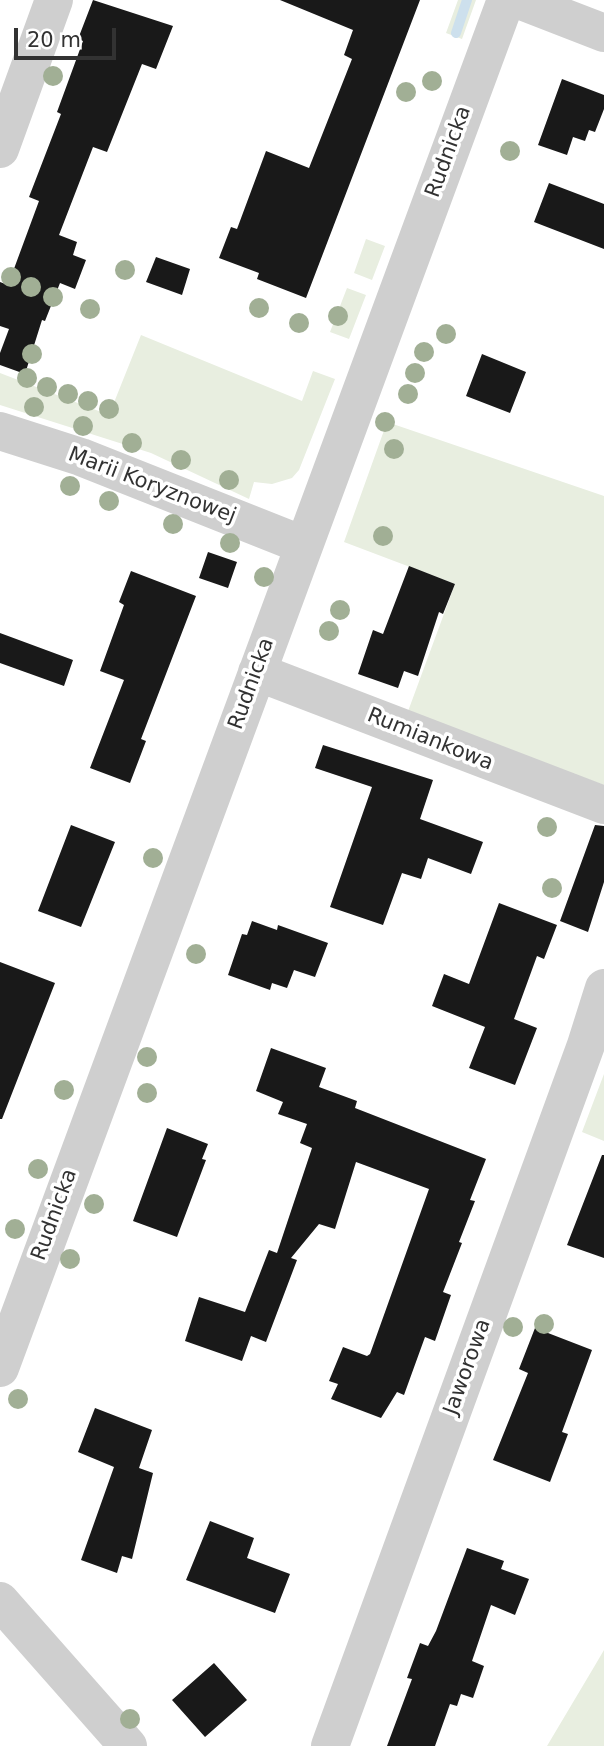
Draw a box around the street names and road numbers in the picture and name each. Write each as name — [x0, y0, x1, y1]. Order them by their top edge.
street label: Rudnicka — [421, 103, 477, 201]
street label: Marii Koryznowej — [65, 442, 239, 530]
street label: Rudnicka — [224, 635, 280, 733]
street label: Rumiankowa — [363, 703, 497, 777]
street label: Rudnicka — [27, 1166, 83, 1264]
street label: Jaworowa — [439, 1316, 497, 1418]

